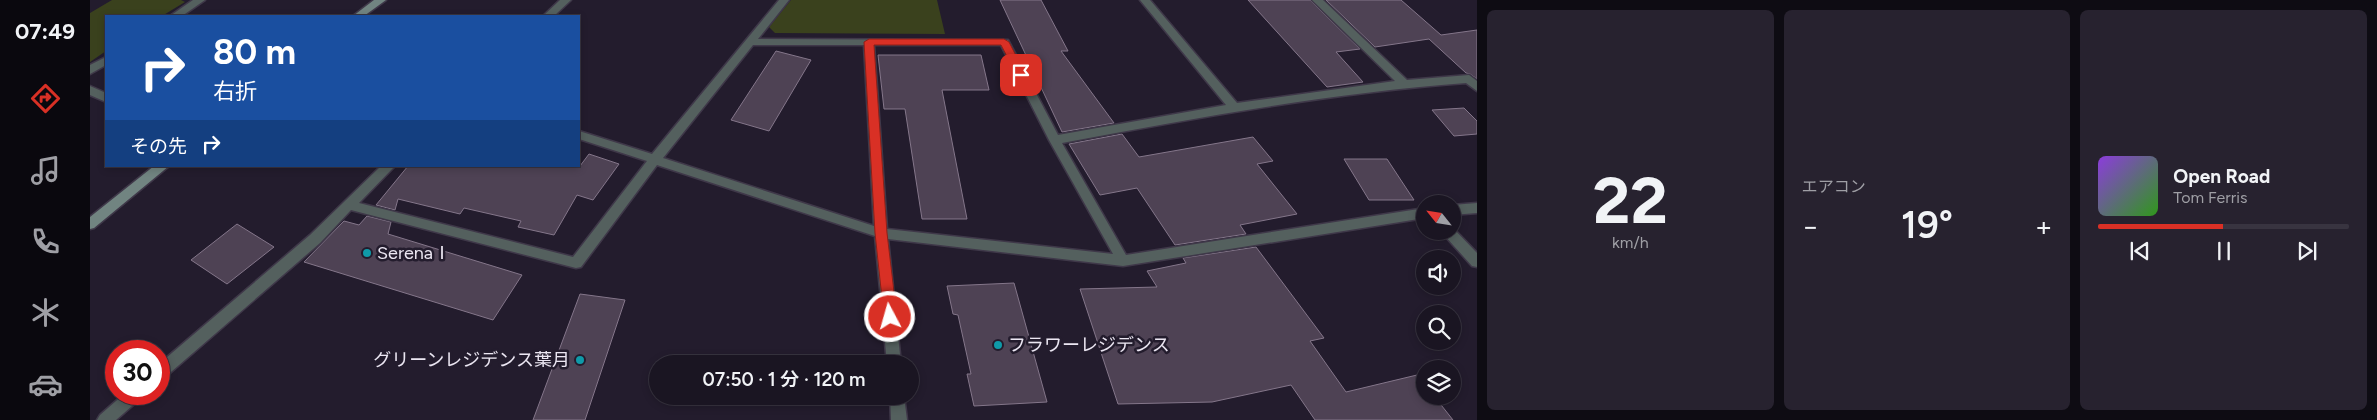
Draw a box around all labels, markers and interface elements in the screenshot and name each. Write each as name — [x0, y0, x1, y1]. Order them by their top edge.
text: 07:49 — [15, 18, 75, 45]
text: 80 m — [213, 31, 296, 73]
icon: right — [130, 35, 195, 100]
pin — [1000, 54, 1042, 96]
icon: arrive — [1007, 61, 1035, 89]
text: 右折 — [213, 78, 257, 105]
icon: directions — [28, 81, 63, 116]
icon: right — [197, 130, 225, 158]
text: その先 — [130, 135, 187, 158]
icon: music — [28, 153, 63, 188]
text: 22 — [1593, 161, 1668, 239]
text: Open Road — [2173, 165, 2270, 188]
text: エアコン — [1802, 177, 1866, 196]
text: Tom Ferris — [2173, 188, 2247, 207]
north arrow — [1416, 195, 1461, 240]
map controls — [1416, 195, 1461, 405]
text: 19° — [1901, 202, 1953, 248]
text: − — [1802, 209, 1819, 243]
text: + — [2035, 209, 2052, 243]
icon: phone — [28, 224, 63, 259]
text: km/h — [1612, 233, 1649, 252]
icon: previous — [2126, 237, 2154, 265]
icon: pause — [2210, 237, 2238, 265]
icon: next — [2293, 237, 2321, 265]
place label: SerenaⅠ — [377, 242, 451, 264]
marker: SerenaⅠ — [361, 247, 373, 259]
button: sound — [1416, 250, 1461, 295]
position arrow — [863, 290, 915, 342]
icon: climate — [28, 295, 63, 330]
button: search — [1416, 305, 1461, 350]
place label: フラワーレジデンス — [1008, 334, 1170, 356]
marker: フラワーレジデンス — [992, 339, 1004, 351]
speed limit sign: 30 — [105, 340, 170, 405]
place label: グリーンレジデンス葉月 — [373, 349, 570, 371]
marker: グリーンレジデンス葉月 — [574, 354, 586, 366]
button: layers — [1416, 360, 1461, 405]
icon: car — [28, 367, 63, 402]
text: 07:50 · 1 分 · 120 m — [703, 368, 865, 391]

